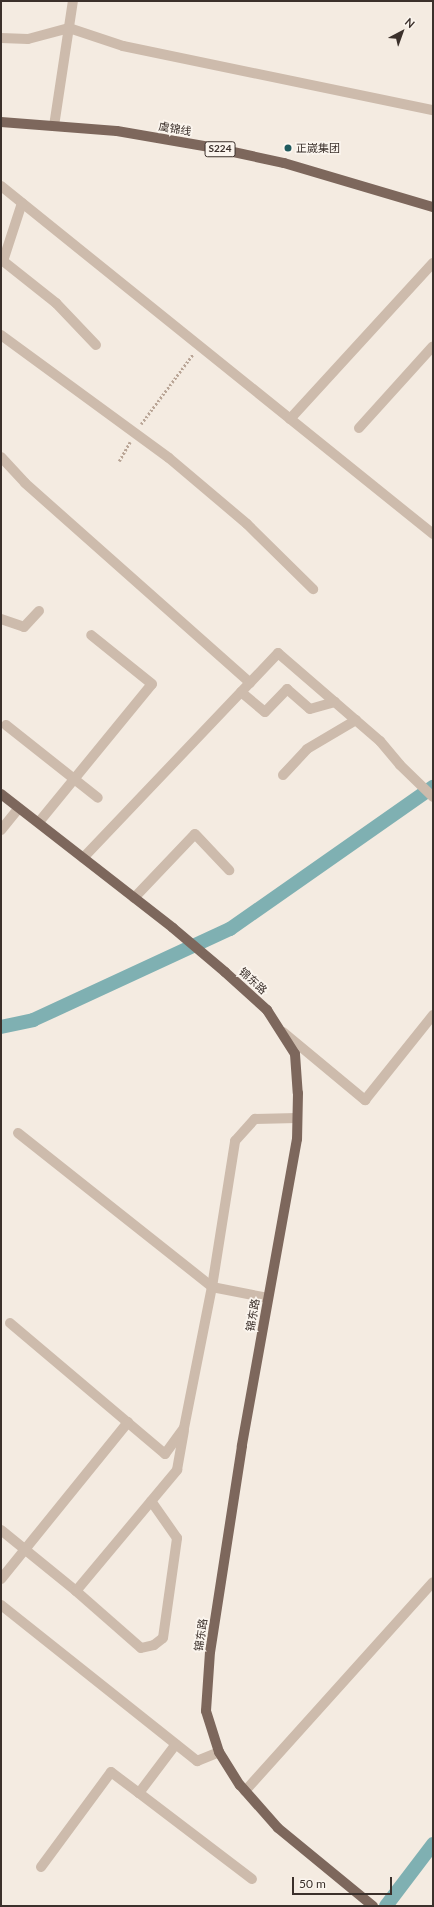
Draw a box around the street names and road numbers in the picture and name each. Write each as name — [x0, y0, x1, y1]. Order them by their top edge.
street label: 虞锦线 — [158, 120, 192, 138]
road number: S224 — [204, 141, 236, 157]
street label: 锦东路 — [236, 965, 270, 997]
street label: 锦东路 — [244, 1298, 262, 1332]
street label: 锦东路 — [192, 1618, 210, 1652]

